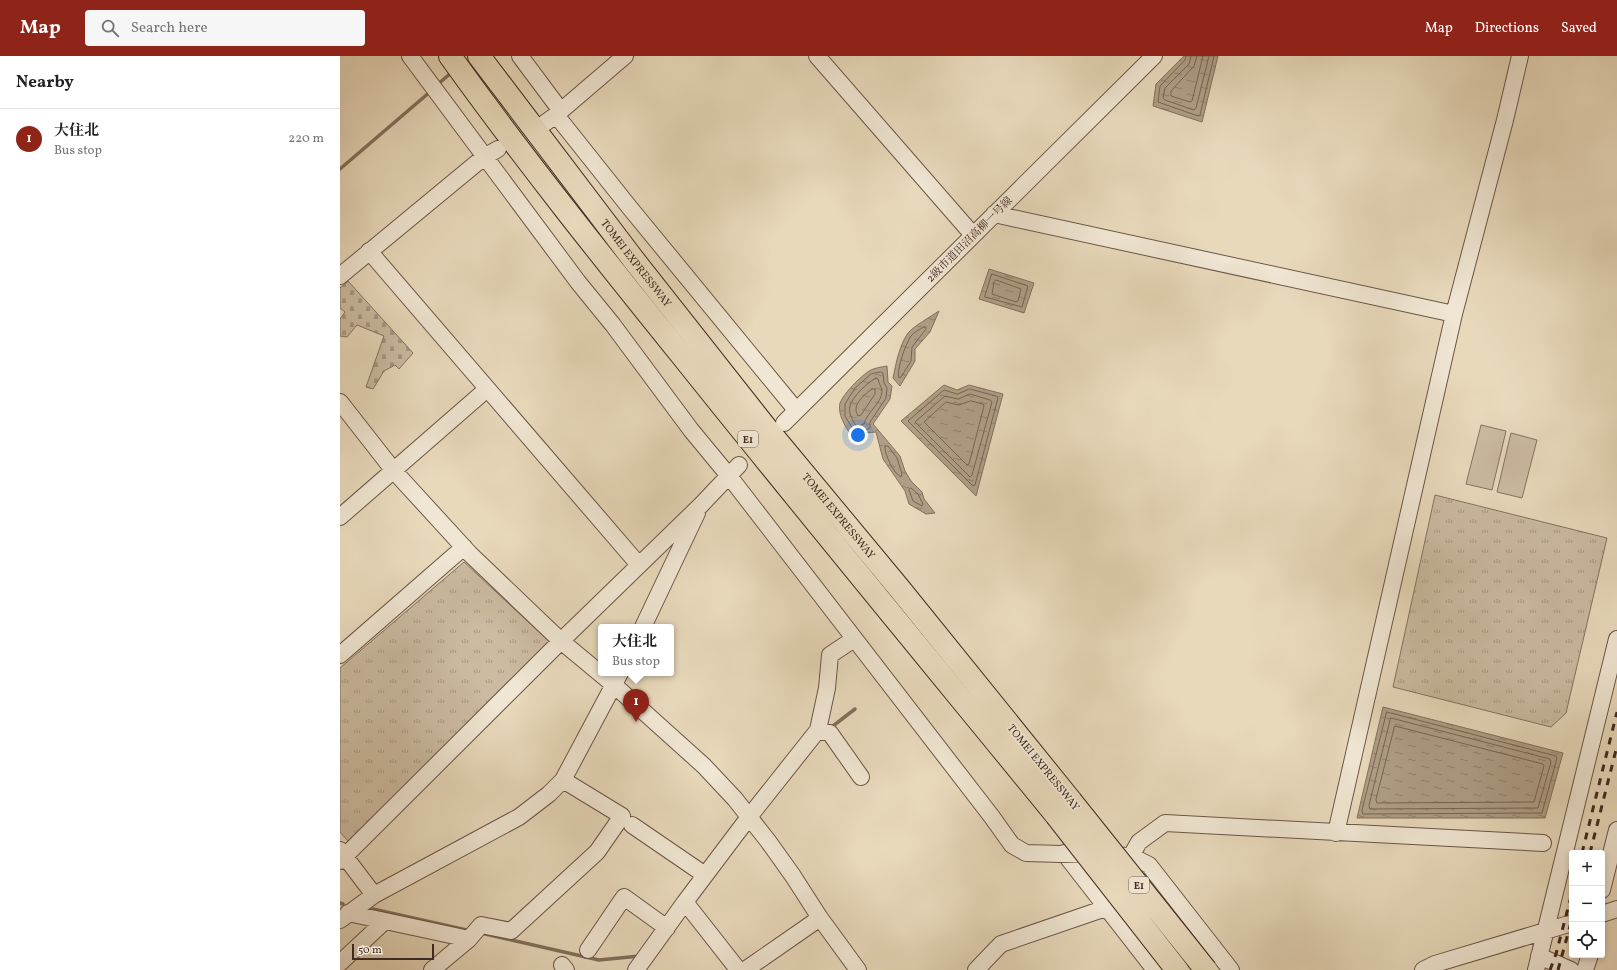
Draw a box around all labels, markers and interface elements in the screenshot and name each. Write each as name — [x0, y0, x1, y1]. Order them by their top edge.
search box — [85, 10, 365, 46]
text: Map — [20, 15, 61, 41]
icon: search — [99, 17, 121, 39]
text: Search here — [131, 18, 208, 39]
text: Map — [1425, 19, 1453, 38]
text: Directions — [1475, 19, 1539, 38]
text: Saved — [1561, 19, 1597, 38]
text: Nearby — [16, 71, 74, 94]
text: 大住北 — [54, 121, 99, 142]
text: 1 — [26, 130, 32, 148]
text: 220 m — [288, 130, 324, 148]
text: Bus stop — [54, 142, 102, 160]
street label: 2級市道田沼高柳一号線 — [924, 194, 1016, 286]
street label: TOMEI EXPRESSWAY — [596, 217, 674, 311]
your location — [848, 425, 868, 445]
road number: E1 — [738, 431, 758, 447]
street label: TOMEI EXPRESSWAY — [798, 471, 878, 563]
popup — [598, 624, 674, 676]
text: 大住北 — [612, 632, 657, 653]
text: Bus stop — [612, 653, 660, 671]
pin: 1 — [623, 689, 649, 722]
street label: TOMEI EXPRESSWAY — [1003, 721, 1083, 814]
map controls — [1569, 850, 1605, 958]
button: + — [1569, 850, 1605, 886]
road number: E1 — [1129, 877, 1149, 893]
button: − — [1569, 886, 1605, 922]
button: locate — [1569, 922, 1605, 958]
scale bar — [352, 942, 434, 961]
text: 50 m — [358, 943, 382, 958]

